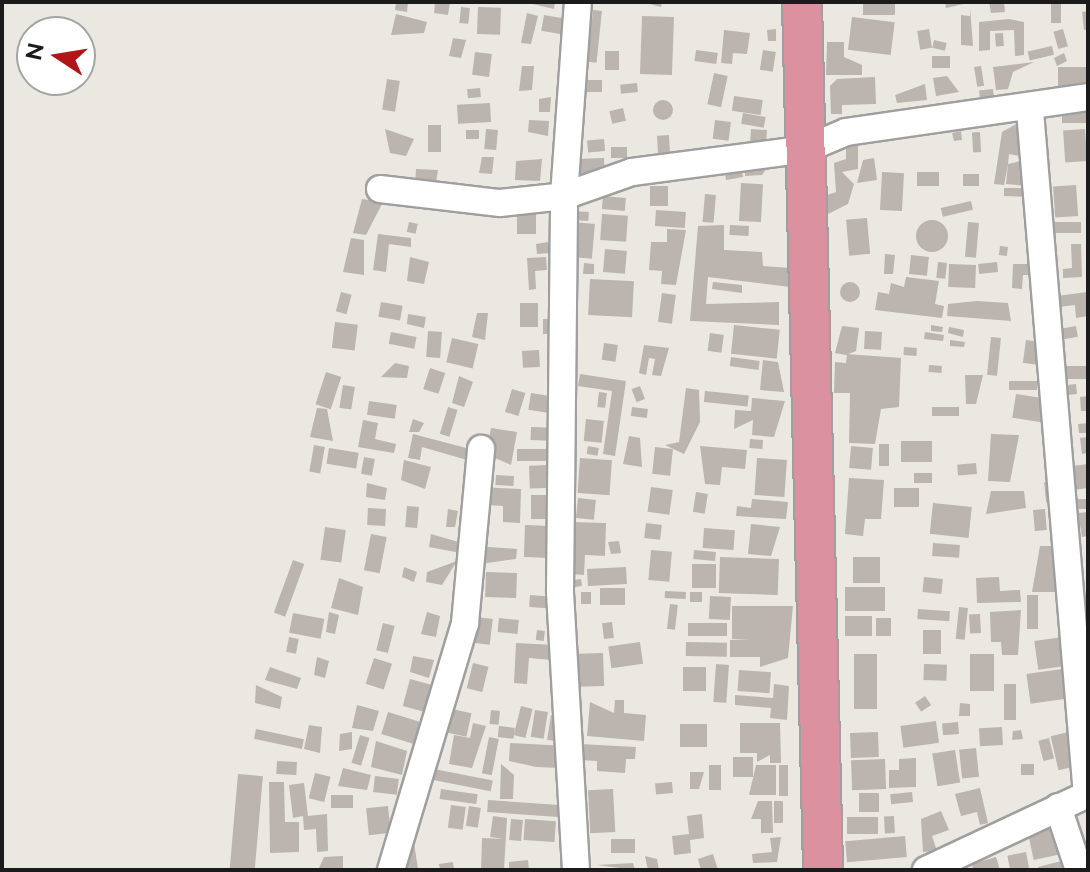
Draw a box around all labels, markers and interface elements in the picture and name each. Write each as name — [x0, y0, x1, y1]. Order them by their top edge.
north arrow — [16, 16, 96, 96]
text: N — [20, 41, 49, 62]

